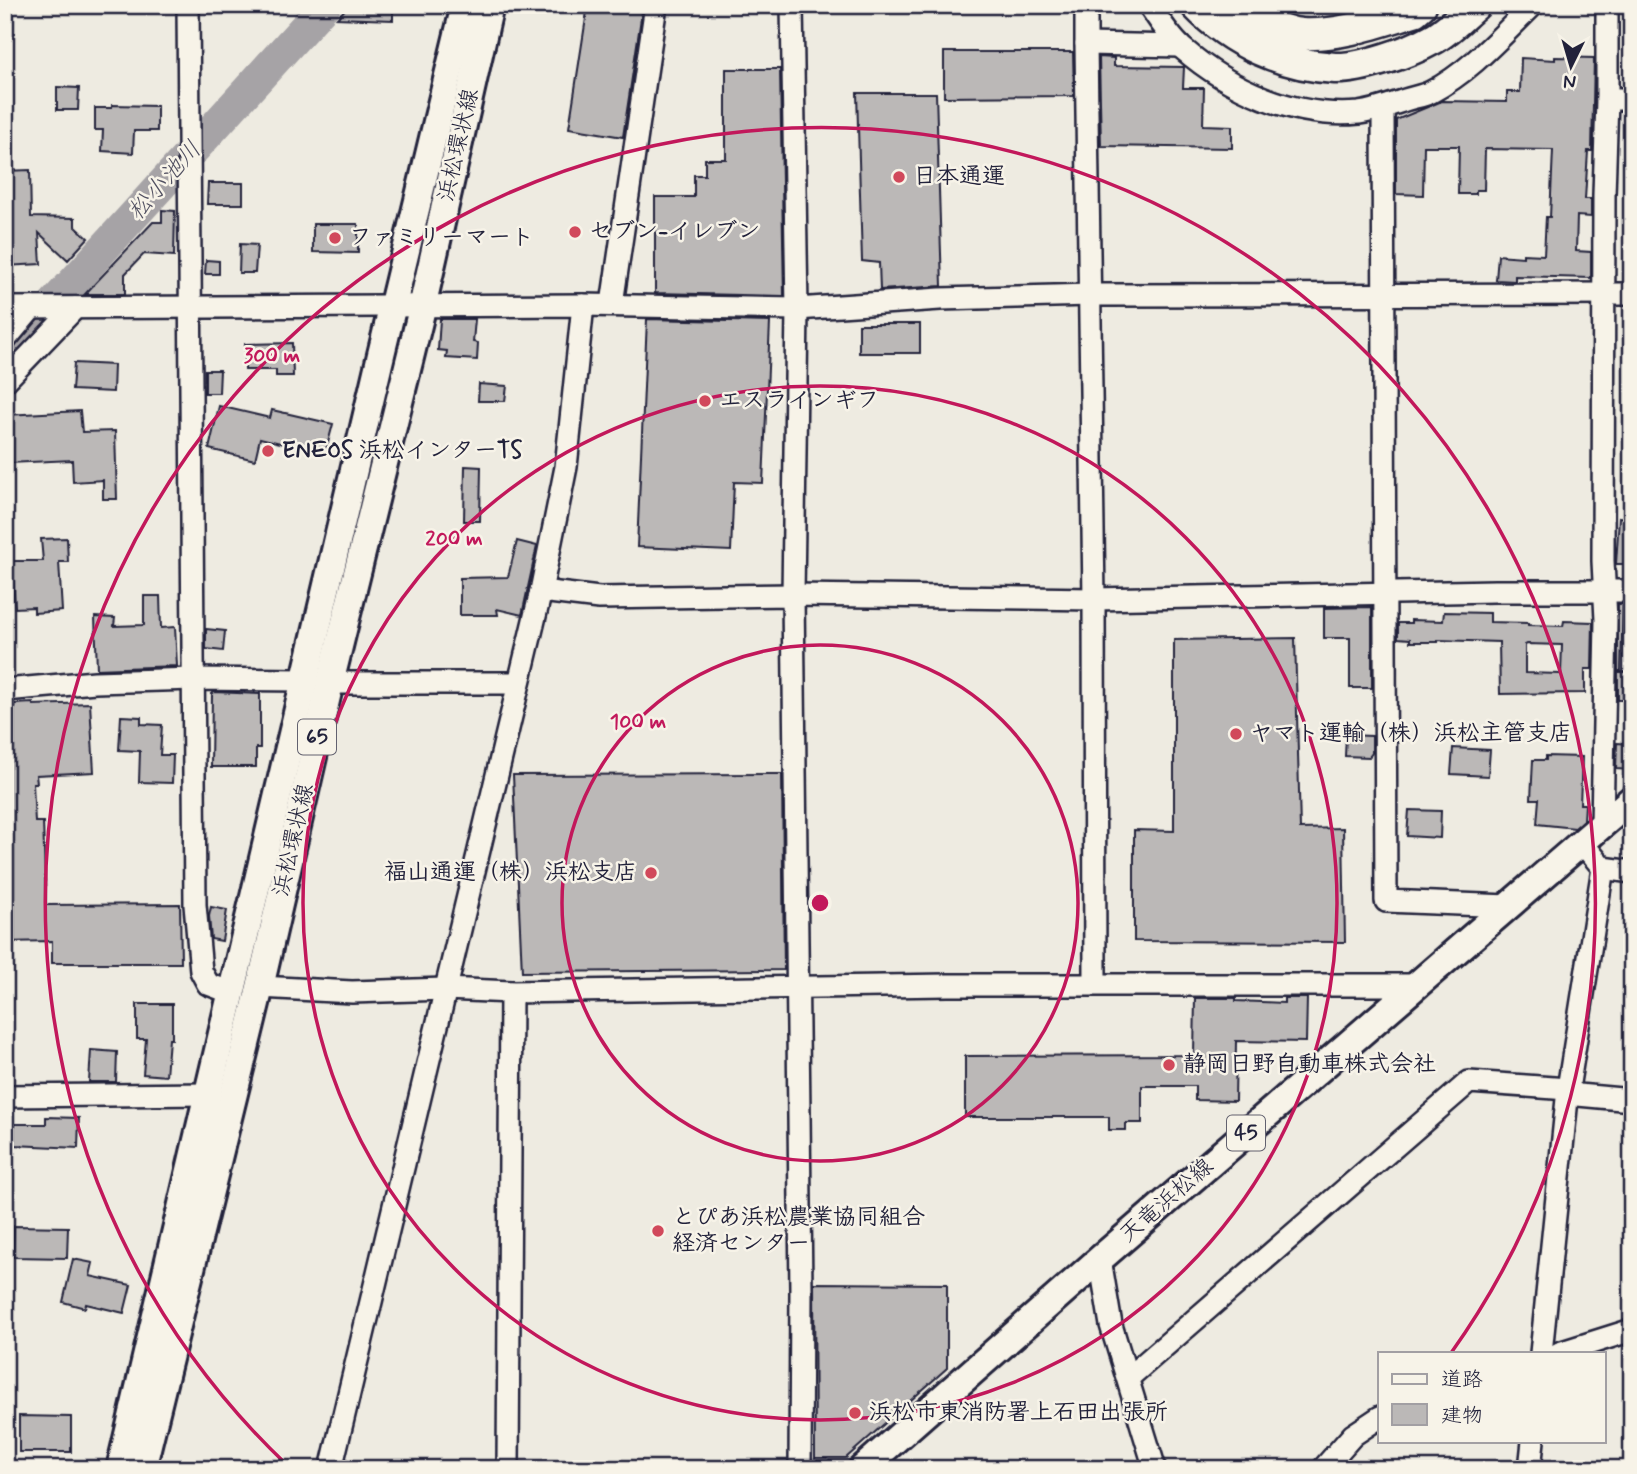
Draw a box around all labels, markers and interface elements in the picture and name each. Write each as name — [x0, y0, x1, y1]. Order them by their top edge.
north arrow — [1536, 32, 1606, 102]
text: N — [1562, 68, 1577, 94]
street label: 浜松環状線 — [431, 86, 487, 204]
water label: 松小池川 — [121, 135, 209, 227]
place label: 日本通運 — [913, 162, 1005, 192]
marker: 日本通運 — [891, 169, 907, 185]
place label: セブン-イレブン — [589, 217, 760, 247]
place label: ファミリーマート — [349, 223, 534, 253]
marker: セブン-イレブン — [567, 224, 583, 240]
marker: ファミリーマート — [327, 230, 343, 246]
text: 300 m — [244, 342, 301, 370]
place label: エスラインギフ — [719, 386, 880, 416]
marker: エスラインギフ — [697, 393, 713, 409]
place label: ENEOS 浜松インターTS — [282, 436, 522, 466]
marker: ENEOS 浜松インターTS — [260, 443, 276, 459]
text: 200 m — [425, 525, 483, 553]
text: 100 m — [610, 708, 666, 736]
place label: ヤマト運輸（株）浜松主管支店 — [1250, 719, 1572, 749]
road number: 65 — [298, 720, 336, 754]
marker: ヤマト運輸（株）浜松主管支店 — [1228, 726, 1244, 742]
street label: 浜松環状線 — [266, 781, 322, 899]
place label: 福山通運（株）浜松支店 — [384, 858, 637, 888]
marker: 福山通運（株）浜松支店 — [643, 865, 659, 881]
centre of rings — [808, 891, 832, 915]
place label: 静岡日野自動車株式会社 — [1183, 1050, 1436, 1080]
marker: 静岡日野自動車株式会社 — [1161, 1057, 1177, 1073]
road number: 45 — [1227, 1116, 1265, 1150]
street label: 天竜浜松線 — [1114, 1152, 1220, 1250]
place label: とぴあ浜松農業協同組合 経済センター — [672, 1203, 925, 1259]
marker: とぴあ浜松農業協同組合 経済センター — [650, 1223, 666, 1239]
legend — [1378, 1352, 1606, 1442]
text: 道路 — [1441, 1366, 1483, 1394]
place label: 浜松市東消防署上石田出張所 — [869, 1398, 1168, 1428]
text: 建物 — [1441, 1402, 1483, 1430]
marker: 浜松市東消防署上石田出張所 — [847, 1405, 863, 1421]

